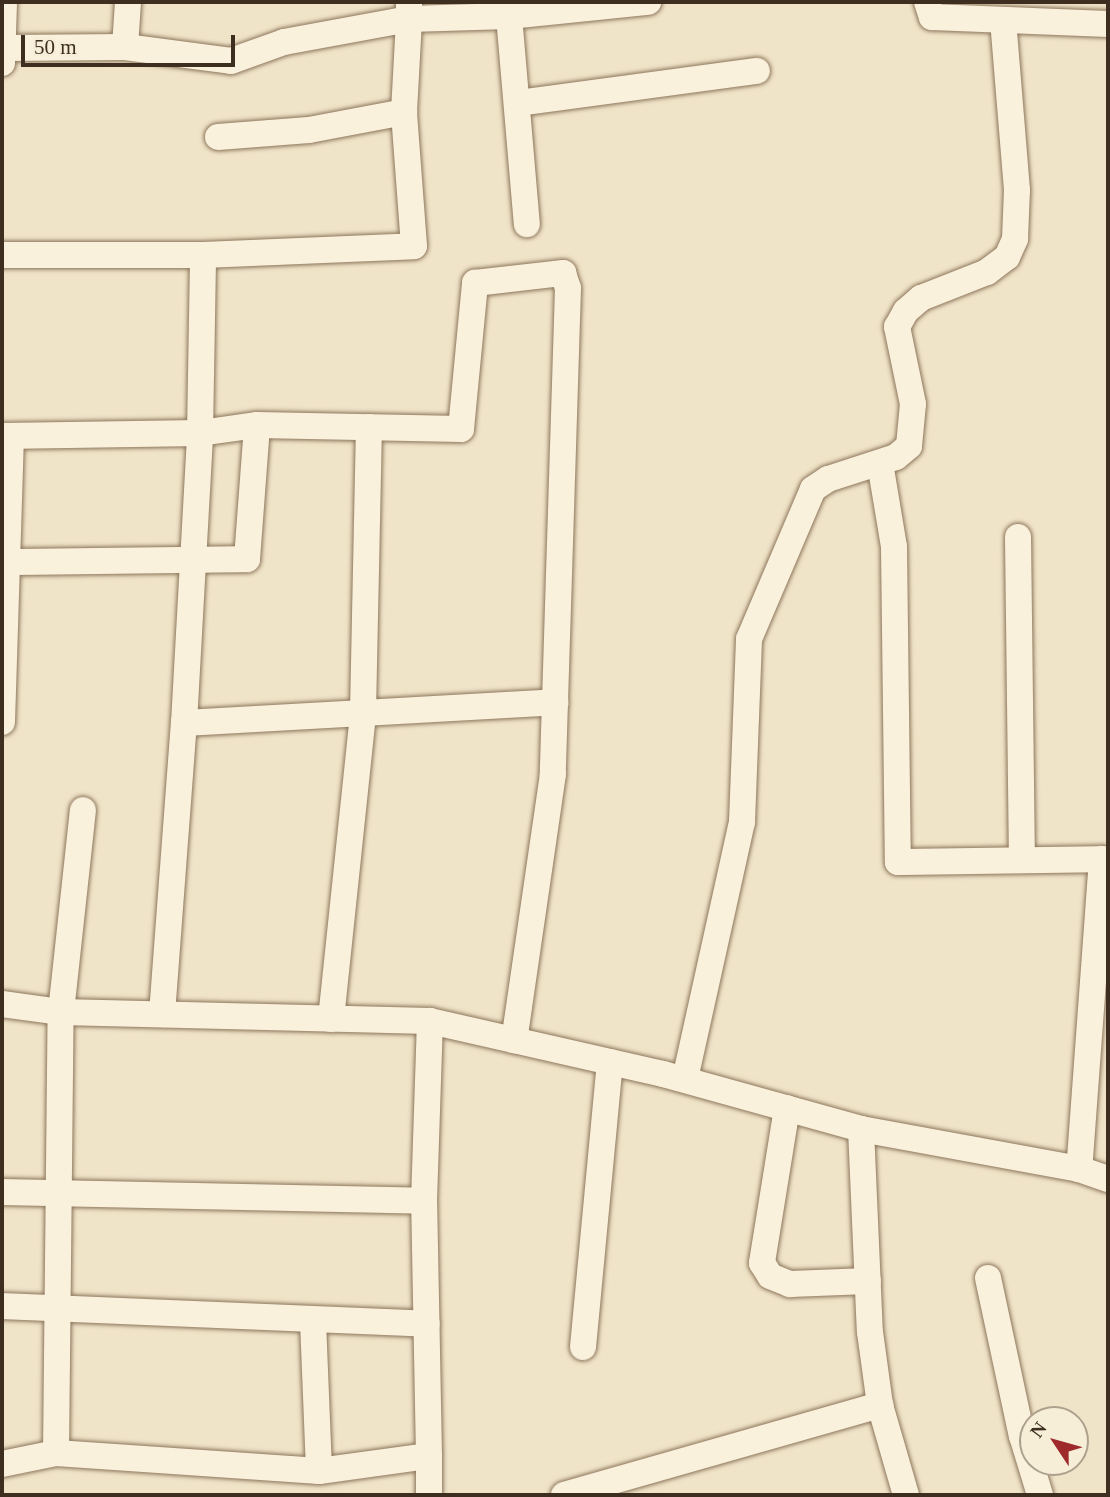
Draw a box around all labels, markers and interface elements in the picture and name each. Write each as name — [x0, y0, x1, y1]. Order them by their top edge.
scale bar — [24, 21, 238, 65]
text: 50 m — [34, 35, 77, 59]
north arrow — [1019, 1406, 1089, 1476]
text: N — [1026, 1418, 1051, 1441]

